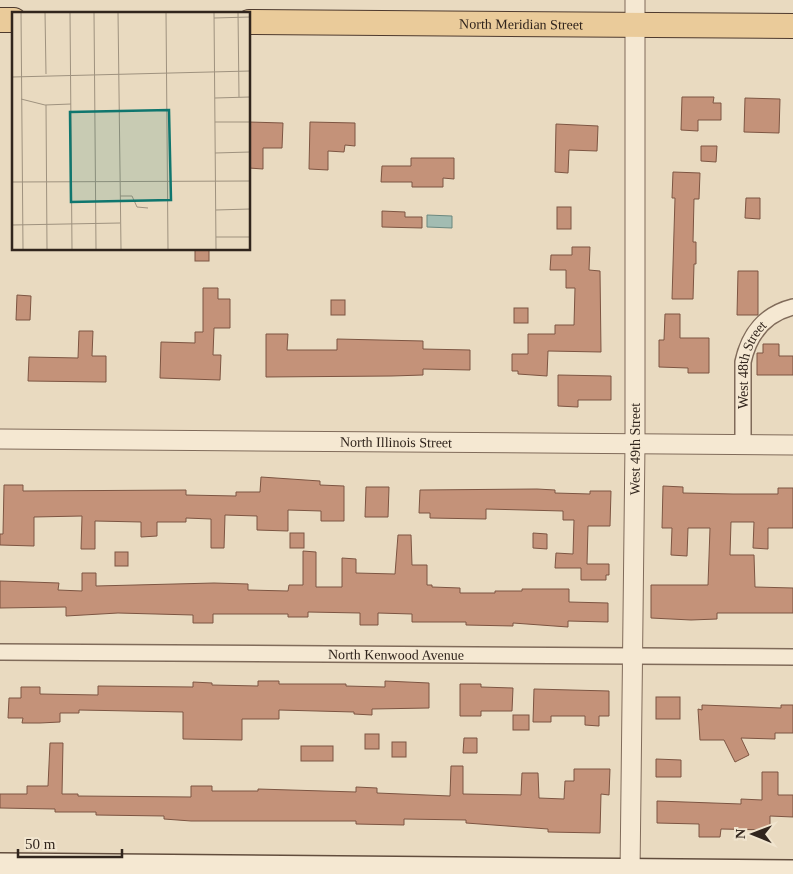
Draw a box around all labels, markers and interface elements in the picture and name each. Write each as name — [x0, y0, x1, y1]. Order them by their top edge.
inset map — [12, 12, 250, 250]
street label: North Meridian Street — [459, 16, 583, 32]
street label: West 48th Street — [736, 317, 769, 409]
street label: West 49th Street — [627, 403, 643, 495]
street label: North Illinois Street — [340, 434, 452, 450]
street label: North Kenwood Avenue — [328, 647, 464, 662]
north arrow — [728, 809, 778, 859]
scale bar — [18, 826, 121, 858]
text: N — [733, 829, 748, 839]
text: 50 m — [25, 836, 56, 852]

